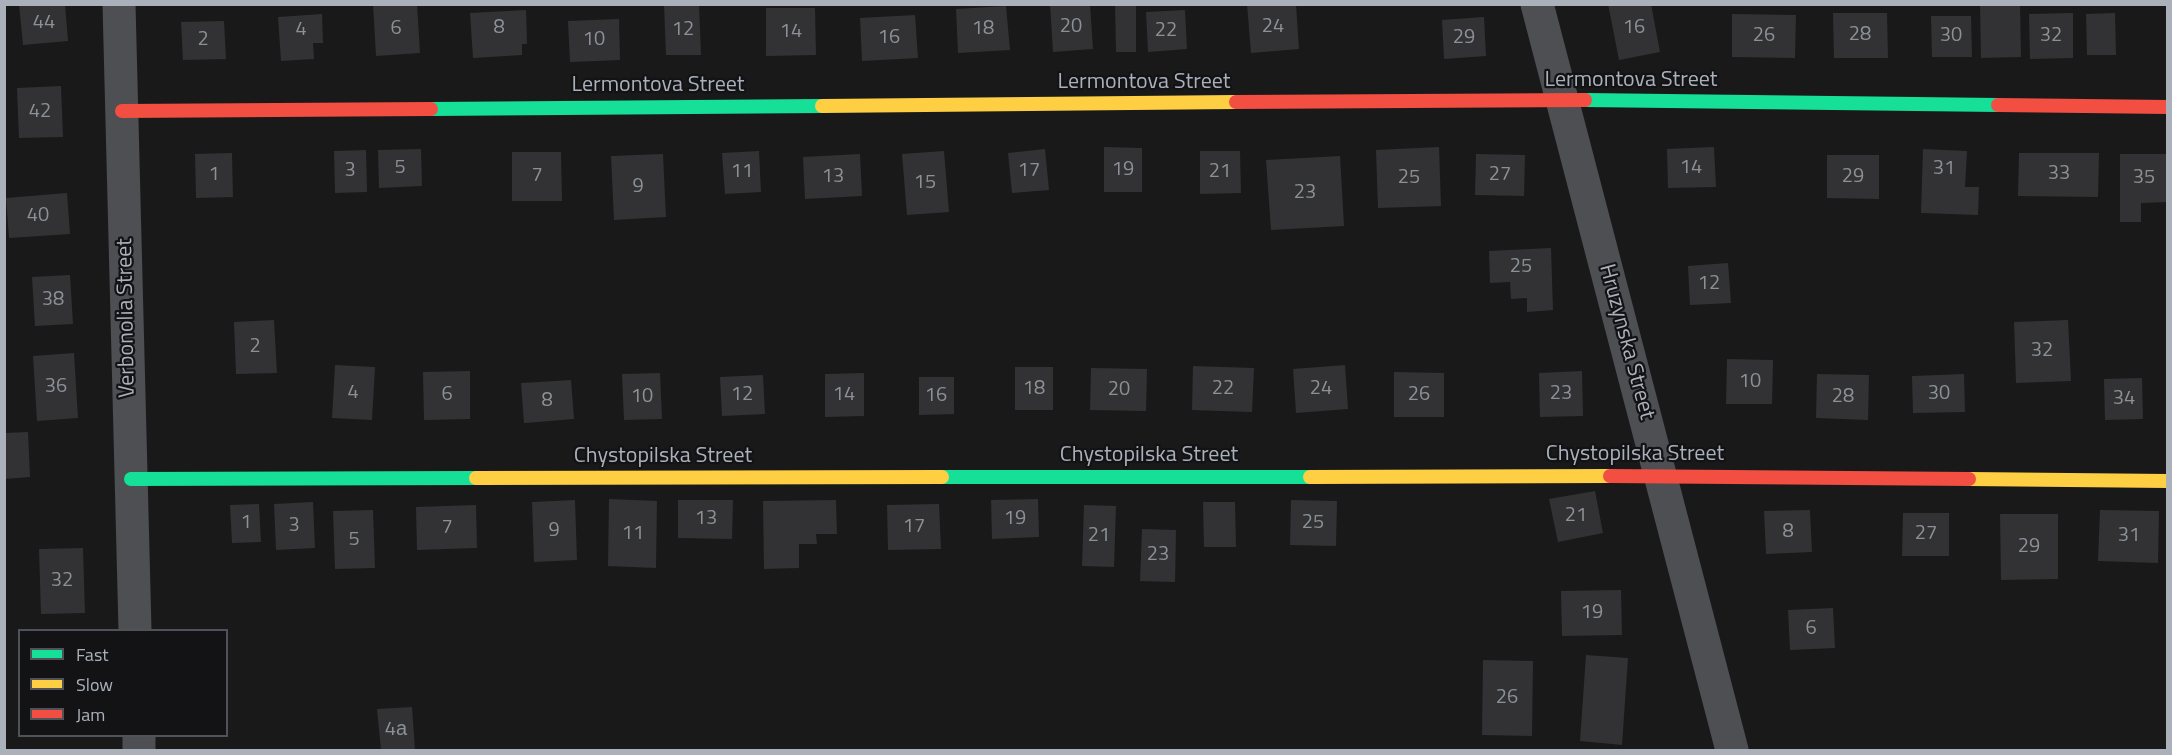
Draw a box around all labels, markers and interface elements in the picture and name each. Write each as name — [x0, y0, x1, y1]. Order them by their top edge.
house number: 44 — [33, 11, 55, 35]
house number: 20 — [1060, 15, 1082, 39]
house number: 24 — [1262, 15, 1284, 39]
house number: 8 — [493, 16, 505, 40]
house number: 16 — [1623, 16, 1645, 40]
house number: 6 — [390, 17, 402, 41]
house number: 18 — [972, 17, 994, 41]
house number: 4 — [295, 18, 307, 42]
house number: 12 — [672, 18, 694, 42]
house number: 22 — [1155, 19, 1177, 43]
house number: 14 — [780, 20, 802, 44]
house number: 28 — [1849, 23, 1871, 47]
house number: 26 — [1753, 24, 1775, 48]
house number: 30 — [1940, 24, 1962, 48]
house number: 32 — [2040, 24, 2062, 48]
house number: 16 — [878, 26, 900, 50]
house number: 29 — [1453, 26, 1475, 50]
house number: 2 — [197, 28, 209, 52]
house number: 10 — [583, 28, 605, 52]
street label: Lermontova Street — [1544, 68, 1718, 94]
street label: Lermontova Street — [1057, 70, 1231, 96]
street label: Lermontova Street — [571, 73, 745, 99]
house number: 42 — [29, 100, 51, 124]
house number: 5 — [394, 156, 406, 180]
house number: 14 — [1680, 156, 1702, 180]
house number: 31 — [1933, 157, 1955, 181]
house number: 19 — [1112, 158, 1134, 182]
house number: 3 — [344, 159, 356, 183]
house number: 17 — [1018, 159, 1040, 183]
house number: 11 — [731, 160, 753, 184]
house number: 21 — [1209, 160, 1231, 184]
house number: 33 — [2048, 162, 2070, 186]
house number: 1 — [208, 163, 220, 187]
house number: 27 — [1489, 163, 1511, 187]
house number: 7 — [531, 164, 543, 188]
house number: 13 — [822, 165, 844, 189]
house number: 29 — [1842, 165, 1864, 189]
house number: 25 — [1398, 166, 1420, 190]
house number: 35 — [2133, 166, 2155, 190]
house number: 15 — [914, 171, 936, 195]
house number: 9 — [632, 175, 644, 199]
house number: 23 — [1294, 181, 1316, 205]
house number: 40 — [27, 204, 49, 228]
street label: Verbonolia Street — [112, 238, 142, 398]
house number: 25 — [1510, 255, 1532, 279]
street label: Hruzynska Street — [1593, 261, 1659, 423]
house number: 12 — [1698, 272, 1720, 296]
house number: 38 — [42, 288, 64, 312]
house number: 2 — [249, 335, 261, 359]
house number: 32 — [2031, 339, 2053, 363]
house number: 10 — [1739, 370, 1761, 394]
house number: 36 — [45, 375, 67, 399]
house number: 18 — [1023, 377, 1045, 401]
house number: 22 — [1212, 377, 1234, 401]
house number: 24 — [1310, 377, 1332, 401]
house number: 20 — [1108, 378, 1130, 402]
house number: 4 — [347, 381, 359, 405]
house number: 23 — [1550, 382, 1572, 406]
house number: 30 — [1928, 382, 1950, 406]
house number: 6 — [441, 383, 453, 407]
house number: 12 — [731, 383, 753, 407]
house number: 14 — [833, 383, 855, 407]
house number: 26 — [1408, 383, 1430, 407]
house number: 16 — [925, 384, 947, 408]
house number: 10 — [631, 385, 653, 409]
house number: 28 — [1832, 385, 1854, 409]
house number: 34 — [2113, 387, 2135, 411]
house number: 8 — [541, 389, 553, 413]
street label: Chystopilska Street — [1546, 442, 1724, 468]
street label: Chystopilska Street — [1060, 443, 1238, 469]
street label: Chystopilska Street — [574, 444, 752, 470]
house number: 21 — [1565, 504, 1587, 528]
house number: 13 — [695, 507, 717, 531]
house number: 19 — [1004, 507, 1026, 531]
house number: 1 — [240, 511, 252, 535]
house number: 25 — [1302, 511, 1324, 535]
house number: 3 — [288, 514, 300, 538]
house number: 17 — [903, 515, 925, 539]
house number: 7 — [441, 516, 453, 540]
house number: 9 — [548, 519, 560, 543]
house number: 8 — [1782, 520, 1794, 544]
house number: 11 — [622, 522, 644, 546]
house number: 27 — [1915, 522, 1937, 546]
house number: 21 — [1088, 524, 1110, 548]
house number: 31 — [2118, 524, 2140, 548]
house number: 5 — [348, 528, 360, 552]
house number: 29 — [2018, 535, 2040, 559]
house number: 23 — [1147, 543, 1169, 567]
house number: 32 — [51, 569, 73, 593]
house number: 19 — [1581, 601, 1603, 625]
house number: 6 — [1805, 617, 1817, 641]
legend — [18, 629, 228, 737]
text: Fast — [76, 641, 109, 668]
text: Slow — [76, 671, 113, 698]
house number: 26 — [1496, 686, 1518, 710]
text: Jam — [76, 701, 105, 728]
house number: 4а — [385, 718, 407, 742]

